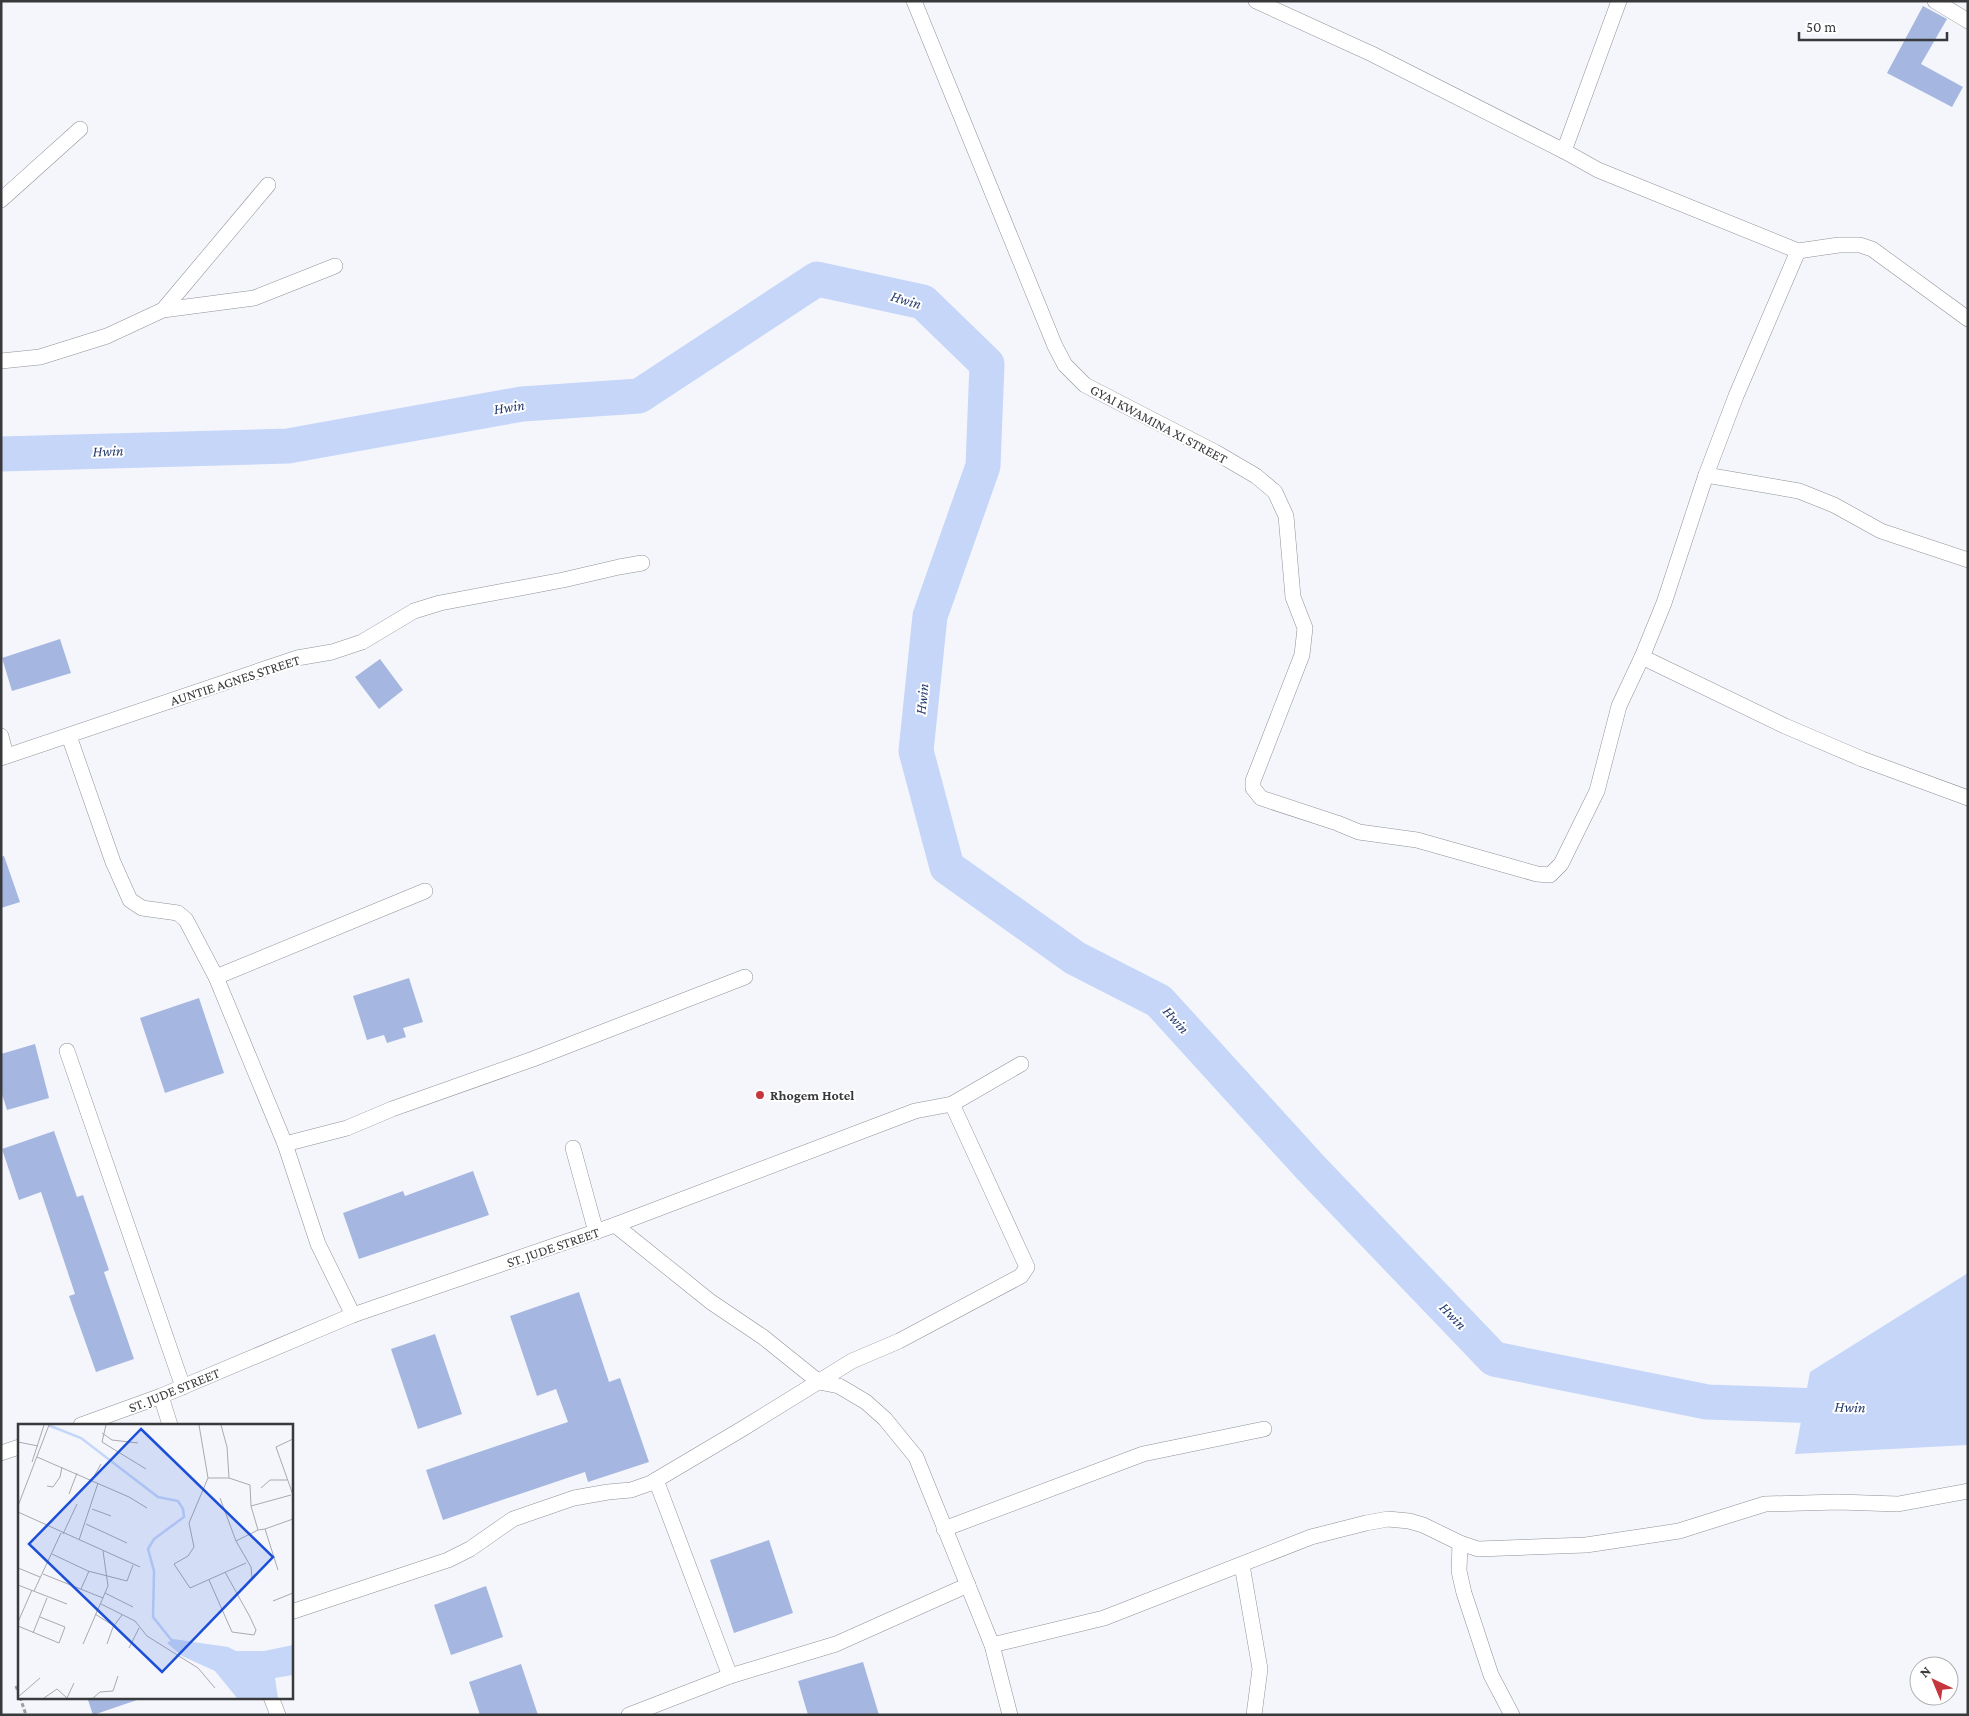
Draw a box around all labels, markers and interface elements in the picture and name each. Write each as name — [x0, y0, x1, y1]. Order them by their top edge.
scale bar — [1799, 10, 1946, 42]
text: 50 m — [1806, 19, 1836, 35]
water label: Hwin — [889, 288, 924, 312]
street label: GYAI KWAMINA XI STREET — [1088, 381, 1231, 467]
water label: Hwin — [492, 397, 526, 417]
water label: Hwin — [92, 442, 124, 460]
street label: AUNTIE AGNES STREET — [168, 651, 302, 709]
water label: Hwin — [912, 682, 932, 715]
water label: Hwin — [1160, 1003, 1193, 1037]
place label: Rhogem Hotel — [770, 1087, 854, 1103]
marker: Rhogem Hotel — [754, 1089, 766, 1101]
street label: ST. JUDE STREET — [505, 1224, 602, 1270]
water label: Hwin — [1436, 1299, 1470, 1333]
street label: ST. JUDE STREET — [126, 1364, 222, 1416]
water label: Hwin — [1834, 1398, 1866, 1416]
inset map — [18, 1424, 292, 1698]
north arrow — [1909, 1656, 1959, 1706]
text: N — [1916, 1662, 1934, 1681]

